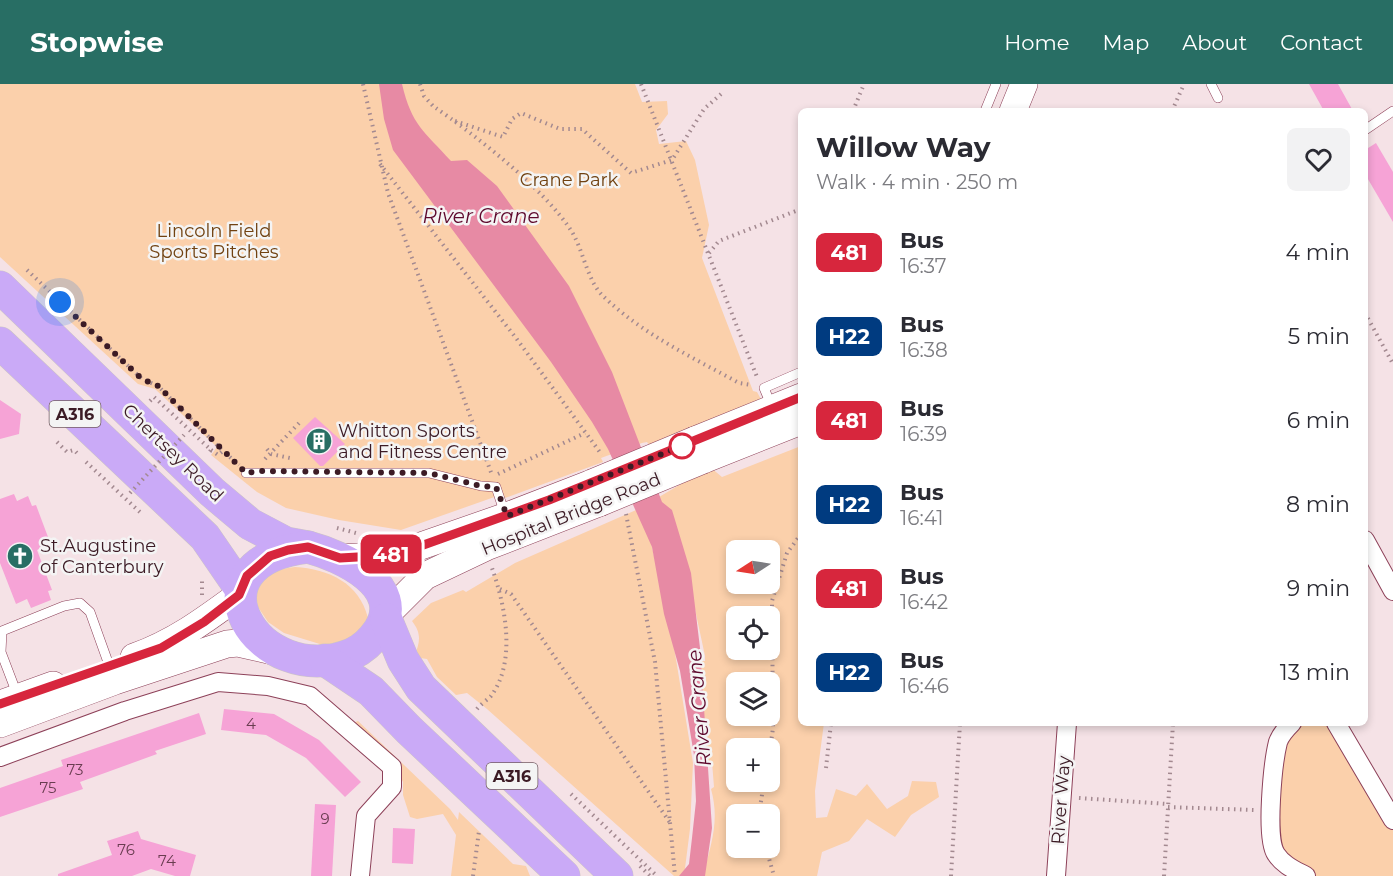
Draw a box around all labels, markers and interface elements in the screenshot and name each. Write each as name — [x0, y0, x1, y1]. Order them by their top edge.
text: Stopwise — [30, 25, 164, 59]
text: Home — [1004, 30, 1069, 55]
text: Map — [1102, 30, 1149, 55]
text: About — [1182, 30, 1247, 55]
text: Contact — [1280, 30, 1363, 55]
button: heart — [1287, 128, 1350, 191]
text: Willow Way — [816, 130, 991, 164]
park label: Crane Park — [520, 169, 619, 191]
text: Walk · 4 min · 250 m — [816, 170, 1018, 194]
water label: River Crane — [422, 204, 540, 228]
park label: Lincoln Field Sports Pitches — [149, 220, 279, 263]
text: Bus — [900, 227, 944, 254]
text: 4 min — [1286, 239, 1350, 266]
text: 481 — [831, 240, 867, 265]
text: 16:37 — [900, 254, 946, 278]
your location — [45, 287, 75, 317]
text: Bus — [900, 311, 944, 338]
text: 5 min — [1288, 323, 1350, 350]
text: H22 — [828, 324, 870, 349]
text: 16:38 — [900, 338, 948, 362]
text: Bus — [900, 395, 944, 422]
street label: Chertsey Road — [118, 399, 228, 507]
road number: A316 — [50, 401, 100, 427]
text: 6 min — [1287, 407, 1350, 434]
text: 481 — [831, 408, 867, 433]
place label: Whitton Sports and Fitness Centre — [338, 420, 507, 463]
text: 16:39 — [900, 422, 947, 446]
building icon: Whitton Sports and Fitness Centre — [304, 426, 334, 456]
unlabelled marker — [669, 433, 695, 459]
street label: Hospital Bridge Road — [478, 468, 664, 560]
text: Bus — [900, 479, 944, 506]
text: 8 min — [1286, 491, 1350, 518]
text: H22 — [828, 492, 870, 517]
text: 16:41 — [900, 506, 944, 530]
line badge: 481 — [356, 534, 426, 574]
place label: St.Augustine of Canterbury — [40, 535, 164, 578]
north arrow — [726, 540, 780, 594]
map controls — [726, 540, 780, 858]
church icon: St.Augustine of Canterbury — [5, 541, 35, 571]
text: 481 — [373, 542, 409, 567]
text: Bus — [900, 563, 944, 590]
text: 9 min — [1287, 575, 1350, 602]
text: 481 — [831, 576, 867, 601]
text: 16:42 — [900, 590, 948, 614]
button: locate — [726, 606, 780, 660]
text: Bus — [900, 647, 944, 674]
water label: River Crane — [682, 649, 716, 767]
text: 13 min — [1280, 659, 1350, 686]
text: H22 — [828, 660, 870, 685]
button: layers — [726, 672, 780, 726]
text: 16:46 — [900, 674, 949, 698]
house number: 4 — [246, 714, 256, 733]
button: + — [726, 738, 780, 792]
street label: River Way — [1047, 755, 1075, 845]
house number: 73 — [66, 760, 84, 779]
road number: A316 — [486, 763, 538, 789]
house number: 75 — [39, 778, 57, 797]
button: − — [726, 804, 780, 858]
house number: 9 — [320, 809, 330, 828]
house number: 76 — [117, 840, 135, 859]
house number: 74 — [158, 851, 176, 870]

